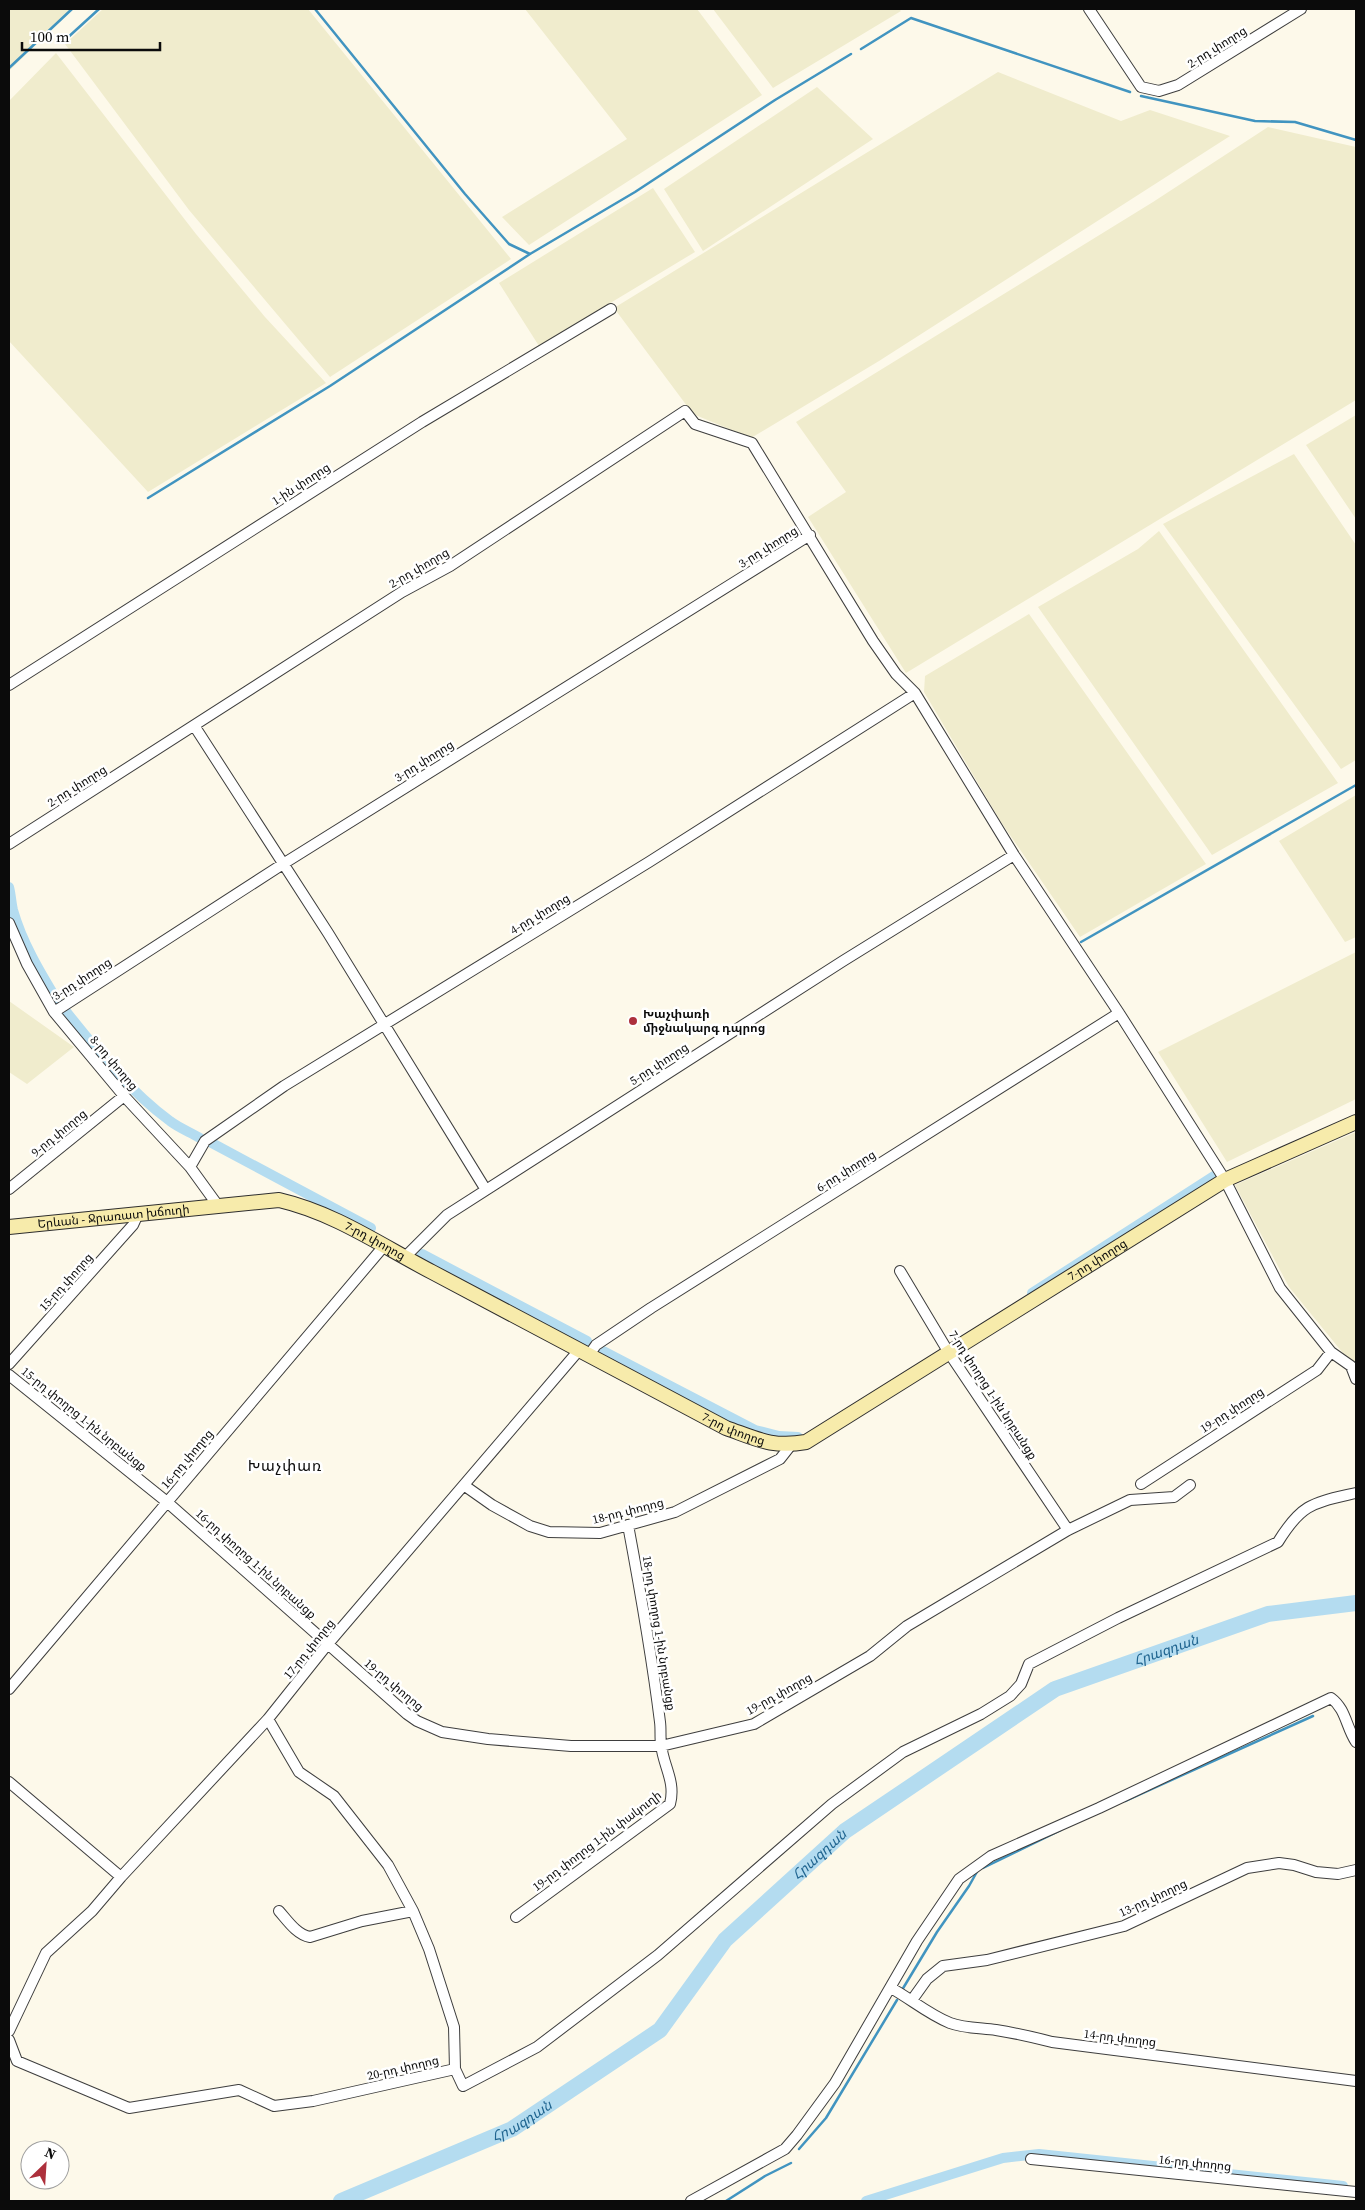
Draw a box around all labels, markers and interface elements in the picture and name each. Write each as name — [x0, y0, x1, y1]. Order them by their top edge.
scale bar — [22, 20, 160, 52]
street label: 2-րդ փողոց — [1184, 22, 1250, 72]
text: 100 m — [30, 26, 70, 47]
street label: 1-ին փողոց — [269, 459, 333, 509]
street label: 3-րդ փողոց — [735, 522, 801, 572]
street label: 2-րդ փողոց — [386, 544, 452, 592]
street label: 3-րդ փողոց — [391, 736, 457, 786]
street label: 2-րդ փողոց — [44, 761, 110, 811]
street label: 4-րդ փողոց — [507, 890, 573, 938]
street label: 3-րդ փողոց — [50, 954, 114, 1004]
place label: Խաչփառի միջնակարգ դպրոց — [643, 1006, 765, 1036]
marker: Խաչփառի միջնակարգ դպրոց — [627, 1015, 639, 1027]
street label: 8-րդ փողոց — [86, 1032, 142, 1094]
street label: 5-րդ փողոց — [627, 1039, 691, 1089]
street label: 9-րդ փողոց — [28, 1106, 90, 1160]
street label: 6-րդ փողոց — [813, 1146, 879, 1196]
street label: Երևան - Ջրառատ խճուղի — [37, 1201, 190, 1232]
street label: 7-րդ փողոց — [342, 1218, 408, 1264]
street label: 7-րդ փողոց — [1065, 1235, 1130, 1284]
street label: 15-րդ փողոց — [36, 1250, 96, 1314]
street label: 7-րդ փողոց 1-ին նրբանցք — [945, 1327, 1041, 1463]
street label: 15-րդ փողոց 1-ին նրբանցք — [18, 1363, 150, 1475]
street label: 19-րդ փողոց — [1197, 1383, 1267, 1437]
street label: 7-րդ փողոց — [699, 1409, 767, 1449]
street label: 16-րդ փողոց — [157, 1426, 217, 1492]
district label: Խաչփառ — [248, 1455, 322, 1476]
street label: 18-րդ փողոց — [591, 1494, 665, 1528]
street label: 16-րդ փողոց 1-ին նրբանցք — [192, 1506, 320, 1622]
street label: 18-րդ փողոց 1-ին նրբանցք — [639, 1554, 679, 1712]
street label: 17-րդ փողոց — [280, 1616, 338, 1682]
water label: Հրազդան — [1131, 1629, 1202, 1670]
street label: 19-րդ փողոց — [361, 1655, 427, 1715]
street label: 19-րդ փողոց — [743, 1669, 815, 1719]
street label: 19-րդ փողոց 1-ին փակուղի — [529, 1787, 665, 1895]
water label: Հրազդան — [788, 1824, 851, 1884]
street label: 13-րդ փողոց — [1117, 1875, 1189, 1921]
street label: 14-րդ փողոց — [1083, 2026, 1157, 2050]
street label: 20-րդ փողոց — [366, 2052, 440, 2084]
water label: Հրազդան — [489, 2095, 556, 2146]
north arrow — [20, 2140, 70, 2190]
text: N — [42, 2142, 59, 2164]
street label: 16-րդ փողոց — [1158, 2151, 1232, 2175]

